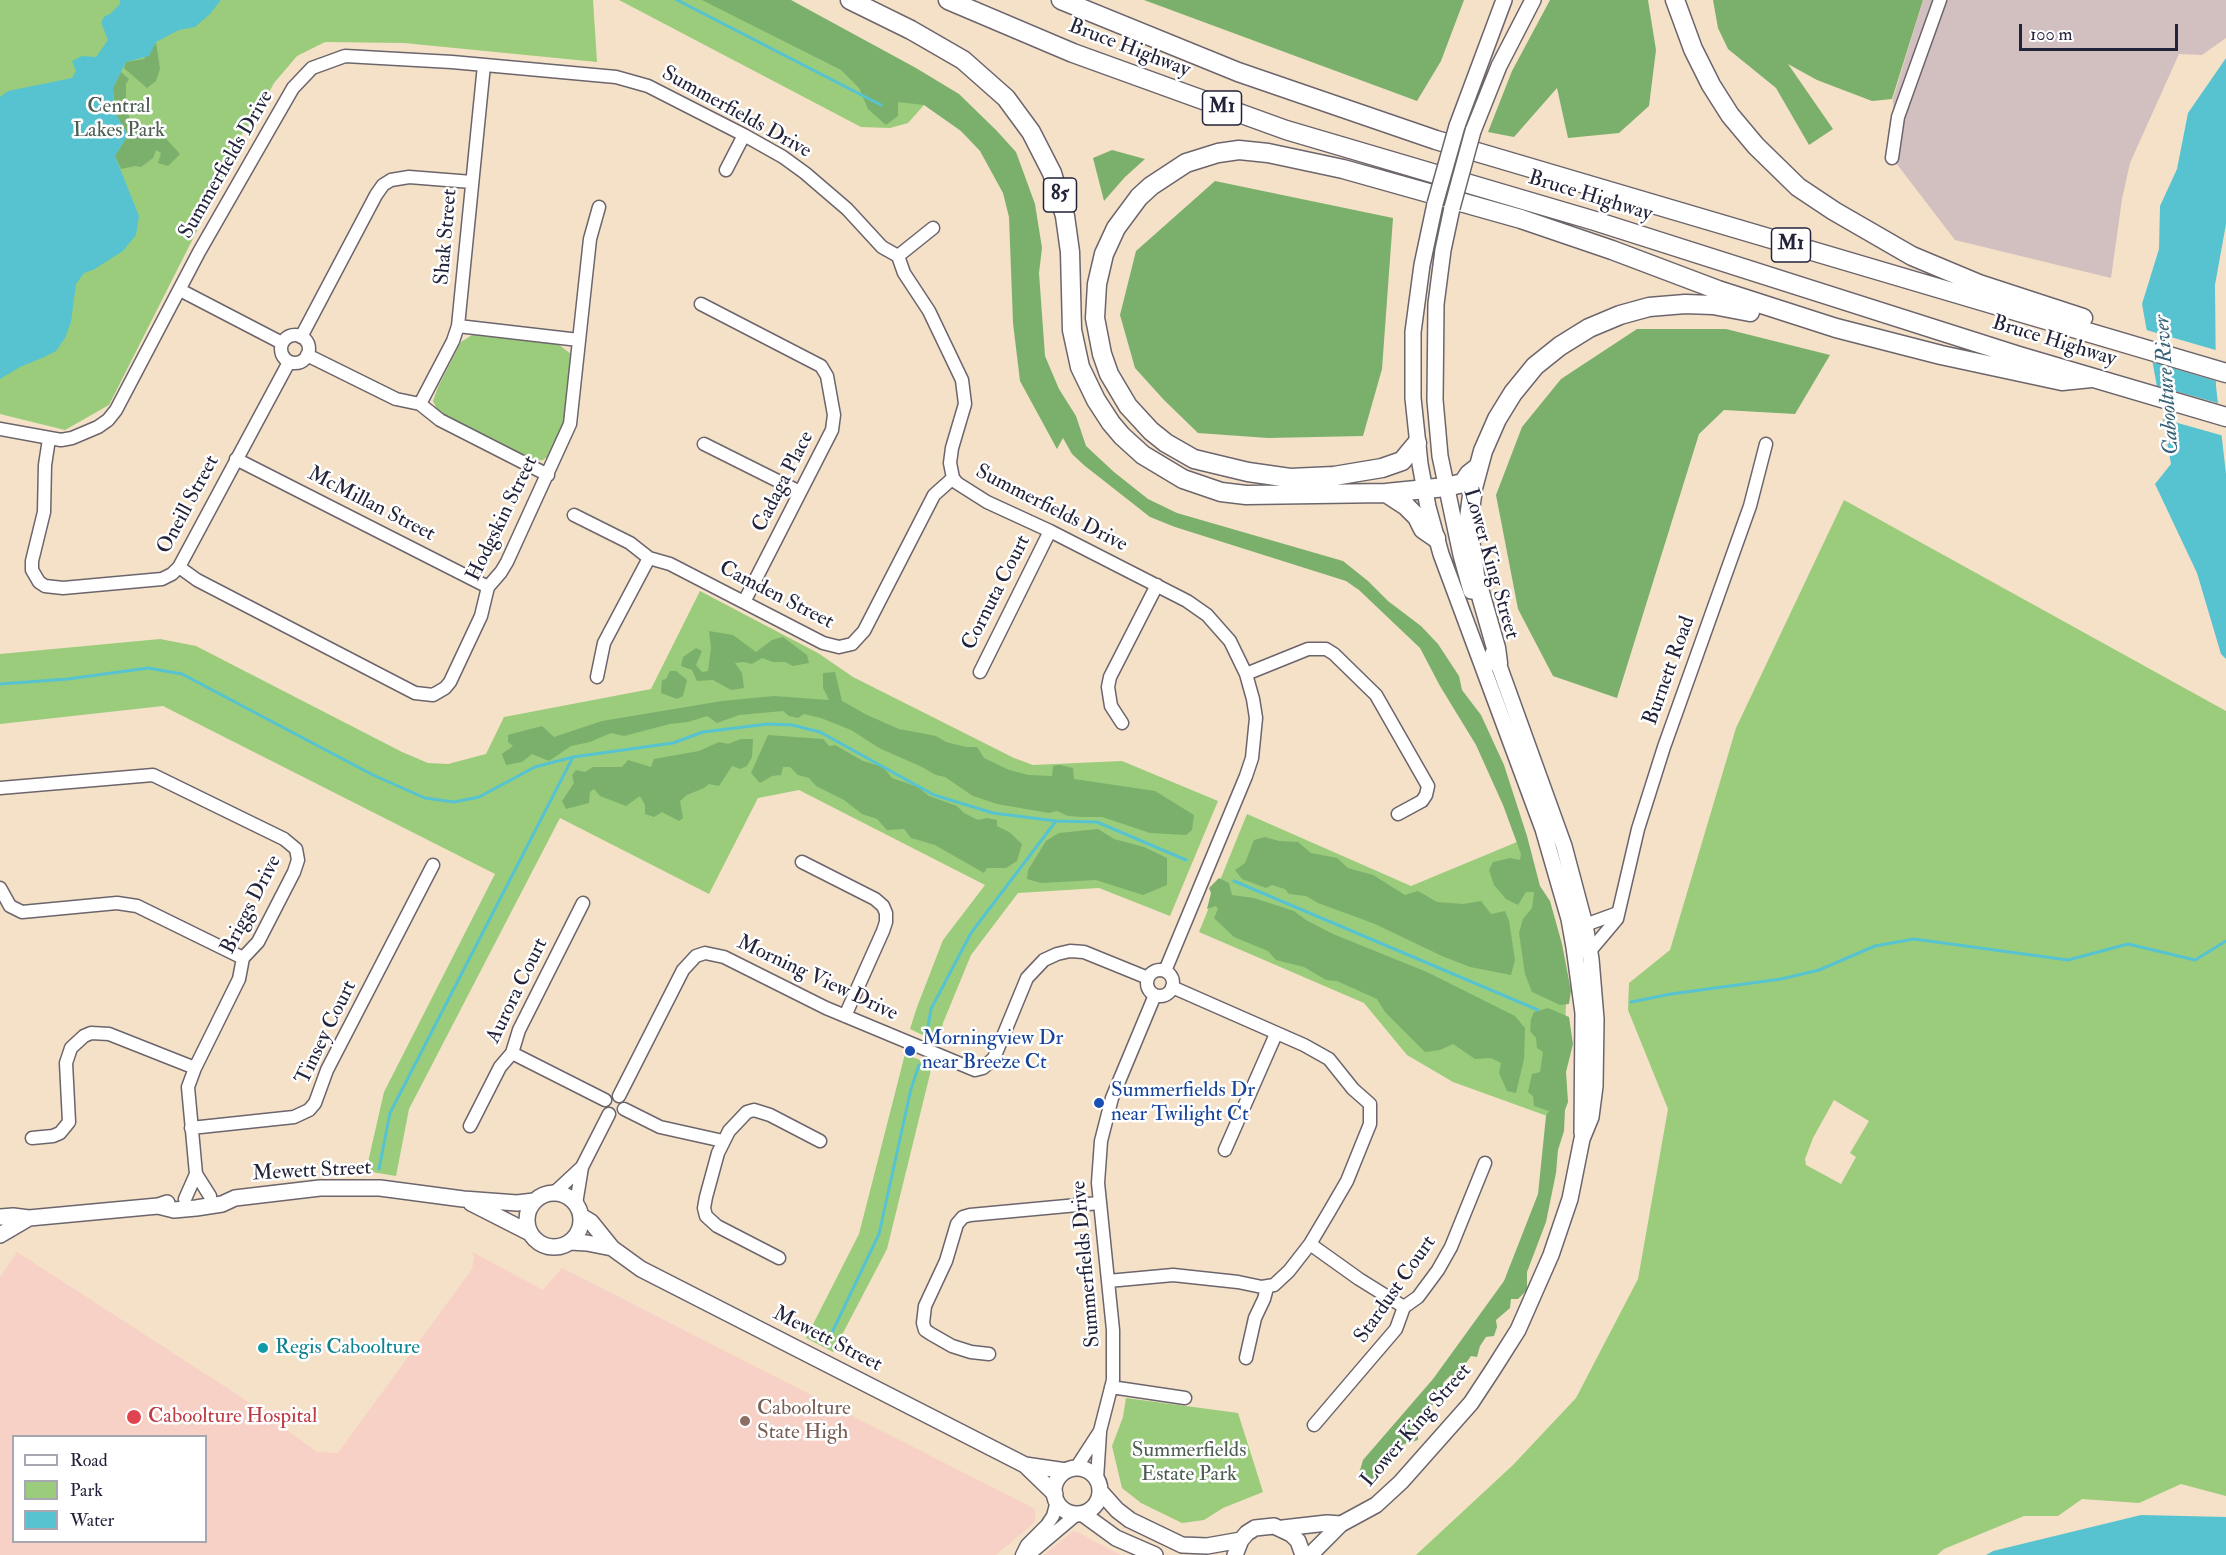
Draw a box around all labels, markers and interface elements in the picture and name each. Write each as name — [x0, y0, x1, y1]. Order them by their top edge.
scale bar — [2022, 12, 2181, 50]
street label: Bruce Highway — [1065, 14, 1193, 84]
text: 100 m — [2030, 23, 2073, 46]
street label: Summerfields Drive — [657, 61, 815, 165]
street label: Summerfields Drive — [174, 86, 280, 244]
road number: M1 — [1202, 91, 1242, 125]
park label: Central Lakes Park — [73, 94, 165, 144]
street label: Bruce Highway — [1525, 166, 1655, 228]
road number: 85 — [1044, 178, 1076, 212]
street label: Shak Street — [430, 188, 464, 286]
road number: M1 — [1772, 228, 1810, 262]
street label: Bruce Highway — [1989, 311, 2119, 373]
water label: Caboolture River — [2150, 314, 2186, 456]
street label: Cadaga Place — [748, 427, 820, 537]
street label: Oneill Street — [153, 451, 225, 559]
street label: Hodgskin Street — [462, 452, 544, 586]
street label: Summerfields Drive — [971, 460, 1131, 558]
street label: McMillan Street — [303, 462, 439, 548]
street label: Lower King Street — [1456, 486, 1524, 642]
street label: Cornuta Court — [957, 531, 1037, 655]
street label: Camden Street — [715, 556, 837, 636]
street label: Burnett Road — [1639, 613, 1701, 729]
street label: Briggs Drive — [216, 851, 288, 959]
street label: Morning View Drive — [733, 931, 901, 1027]
street label: Aurora Court — [482, 934, 554, 1048]
street label: Tinsey Court — [291, 977, 363, 1089]
place label: Morningview Dr near Breeze Ct — [922, 1026, 1063, 1076]
marker: Morningview Dr near Breeze Ct — [903, 1044, 917, 1058]
place label: Summerfields Dr near Twilight Ct — [1111, 1078, 1255, 1128]
marker: Summerfields Dr near Twilight Ct — [1092, 1096, 1106, 1110]
street label: Mewett Street — [252, 1156, 372, 1188]
street label: Summerfields Drive — [1067, 1180, 1107, 1348]
street label: Stardust Court — [1350, 1231, 1442, 1349]
street label: Mewett Street — [768, 1302, 886, 1378]
place label: Regis Caboolture — [275, 1335, 420, 1361]
marker: Regis Caboolture — [256, 1341, 270, 1355]
street label: Lower King Street — [1356, 1359, 1478, 1493]
place label: Caboolture State High — [757, 1396, 851, 1446]
place label: Caboolture Hospital — [148, 1404, 317, 1430]
marker: Caboolture Hospital — [125, 1408, 143, 1426]
marker: Caboolture State High — [738, 1414, 752, 1428]
legend — [12, 1435, 207, 1543]
park label: Summerfields Estate Park — [1132, 1438, 1246, 1488]
text: Road — [70, 1449, 108, 1472]
text: Park — [70, 1479, 103, 1502]
text: Water — [70, 1509, 114, 1532]

